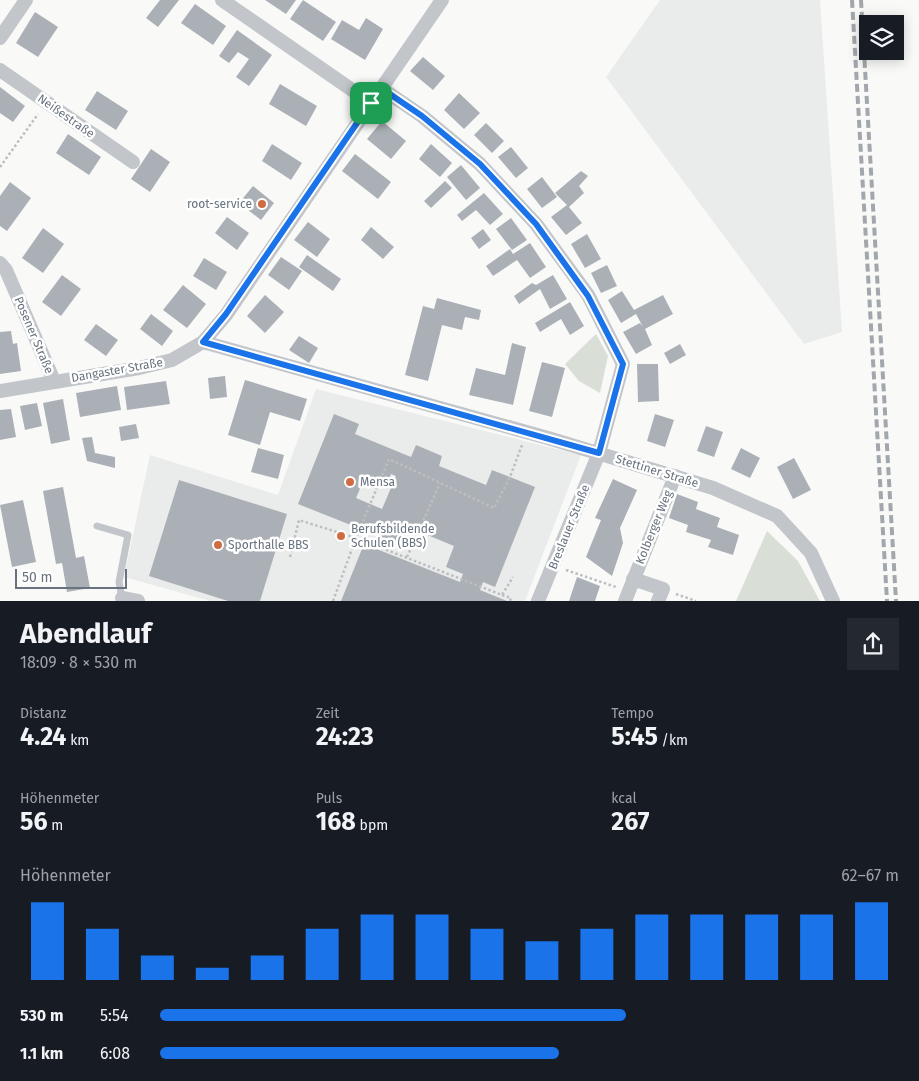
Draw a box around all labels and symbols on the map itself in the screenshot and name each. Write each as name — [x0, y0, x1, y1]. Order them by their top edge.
pin — [350, 82, 392, 124]
street label: Neißestraße — [35, 91, 97, 141]
place label: root-service — [187, 197, 252, 211]
marker: root-service — [256, 198, 268, 210]
street label: Posener Straße — [11, 294, 57, 376]
street label: Dangaster Straße — [70, 355, 164, 385]
street label: Stettiner Straße — [614, 452, 700, 490]
place label: Mensa — [360, 475, 395, 489]
marker: Mensa — [344, 476, 356, 488]
street label: Breslauer Straße — [546, 483, 592, 571]
street label: Kolberger Weg — [633, 487, 675, 566]
place label: Berufsbildende Schulen (BBS) — [351, 522, 434, 550]
marker: Berufsbildende Schulen (BBS) — [335, 530, 347, 542]
place label: Sporthalle BBS — [228, 538, 309, 552]
marker: Sporthalle BBS — [212, 539, 224, 551]
scale bar — [15, 566, 128, 589]

